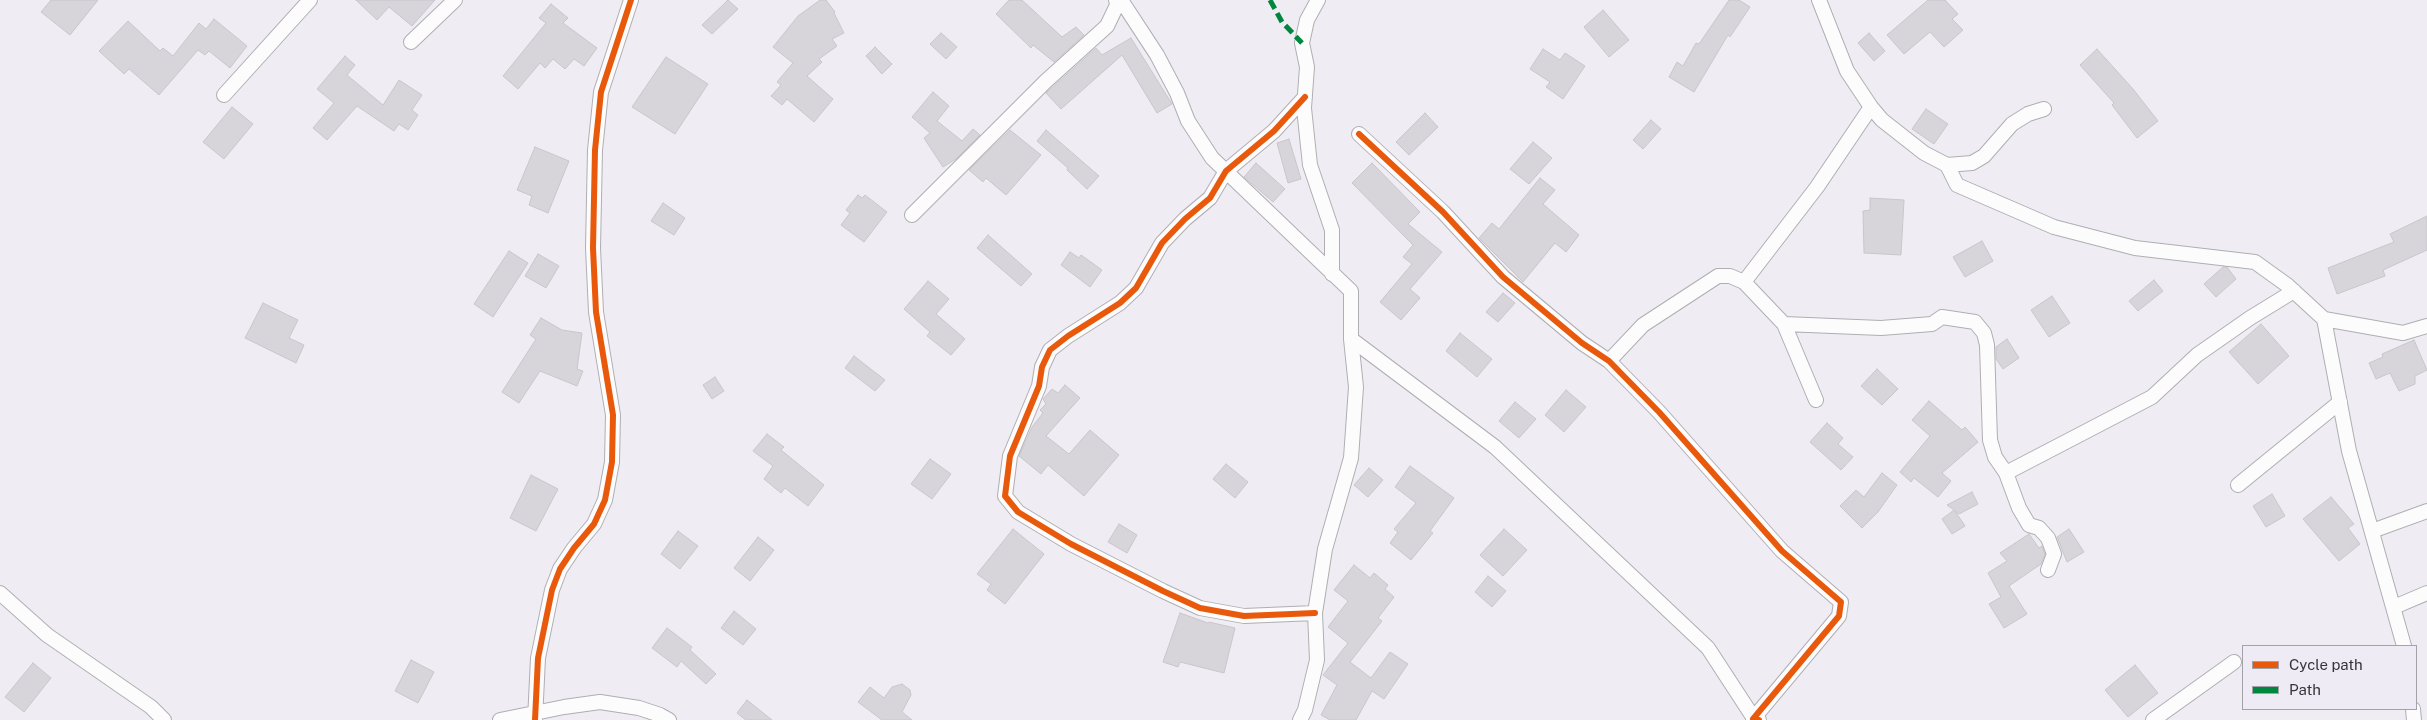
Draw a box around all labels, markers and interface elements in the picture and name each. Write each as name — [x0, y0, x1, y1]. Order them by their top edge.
legend — [2242, 645, 2417, 710]
text: Cycle path — [2289, 656, 2363, 673]
text: Path — [2289, 681, 2321, 698]

